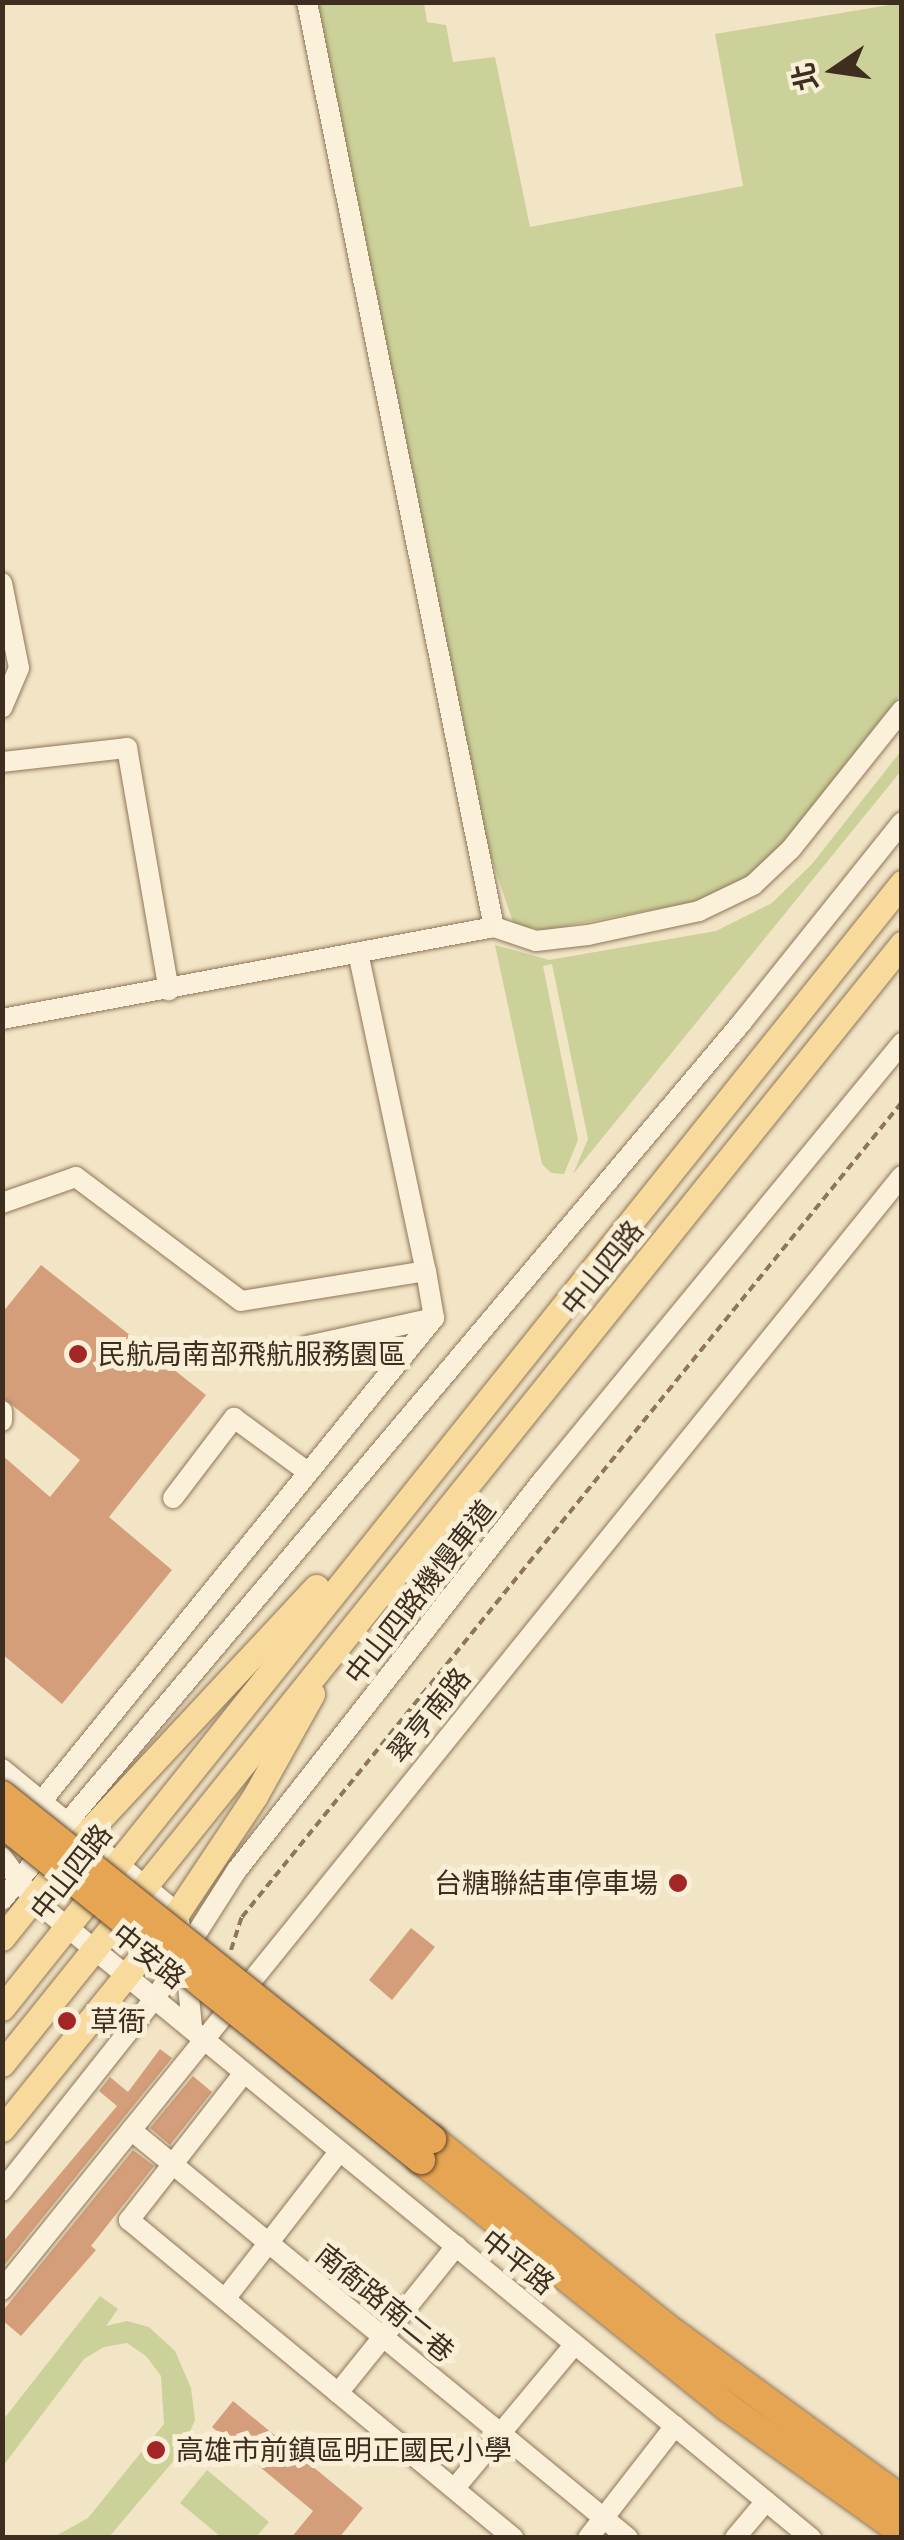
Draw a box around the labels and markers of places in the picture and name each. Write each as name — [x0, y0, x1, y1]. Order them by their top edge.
place label: 民航局南部飛航服務園區 — [98, 1337, 406, 1371]
marker: 民航局南部飛航服務園區 — [67, 1343, 89, 1365]
place label: 台糖聯結車停車場 — [434, 1866, 658, 1900]
marker: 台糖聯結車停車場 — [667, 1872, 689, 1894]
place label: 草衙 — [90, 2004, 146, 2038]
marker: 草衙 — [54, 2008, 80, 2034]
place label: 高雄市前鎮區明正國民小學 — [176, 2433, 512, 2467]
marker: 高雄市前鎮區明正國民小學 — [145, 2439, 167, 2461]

